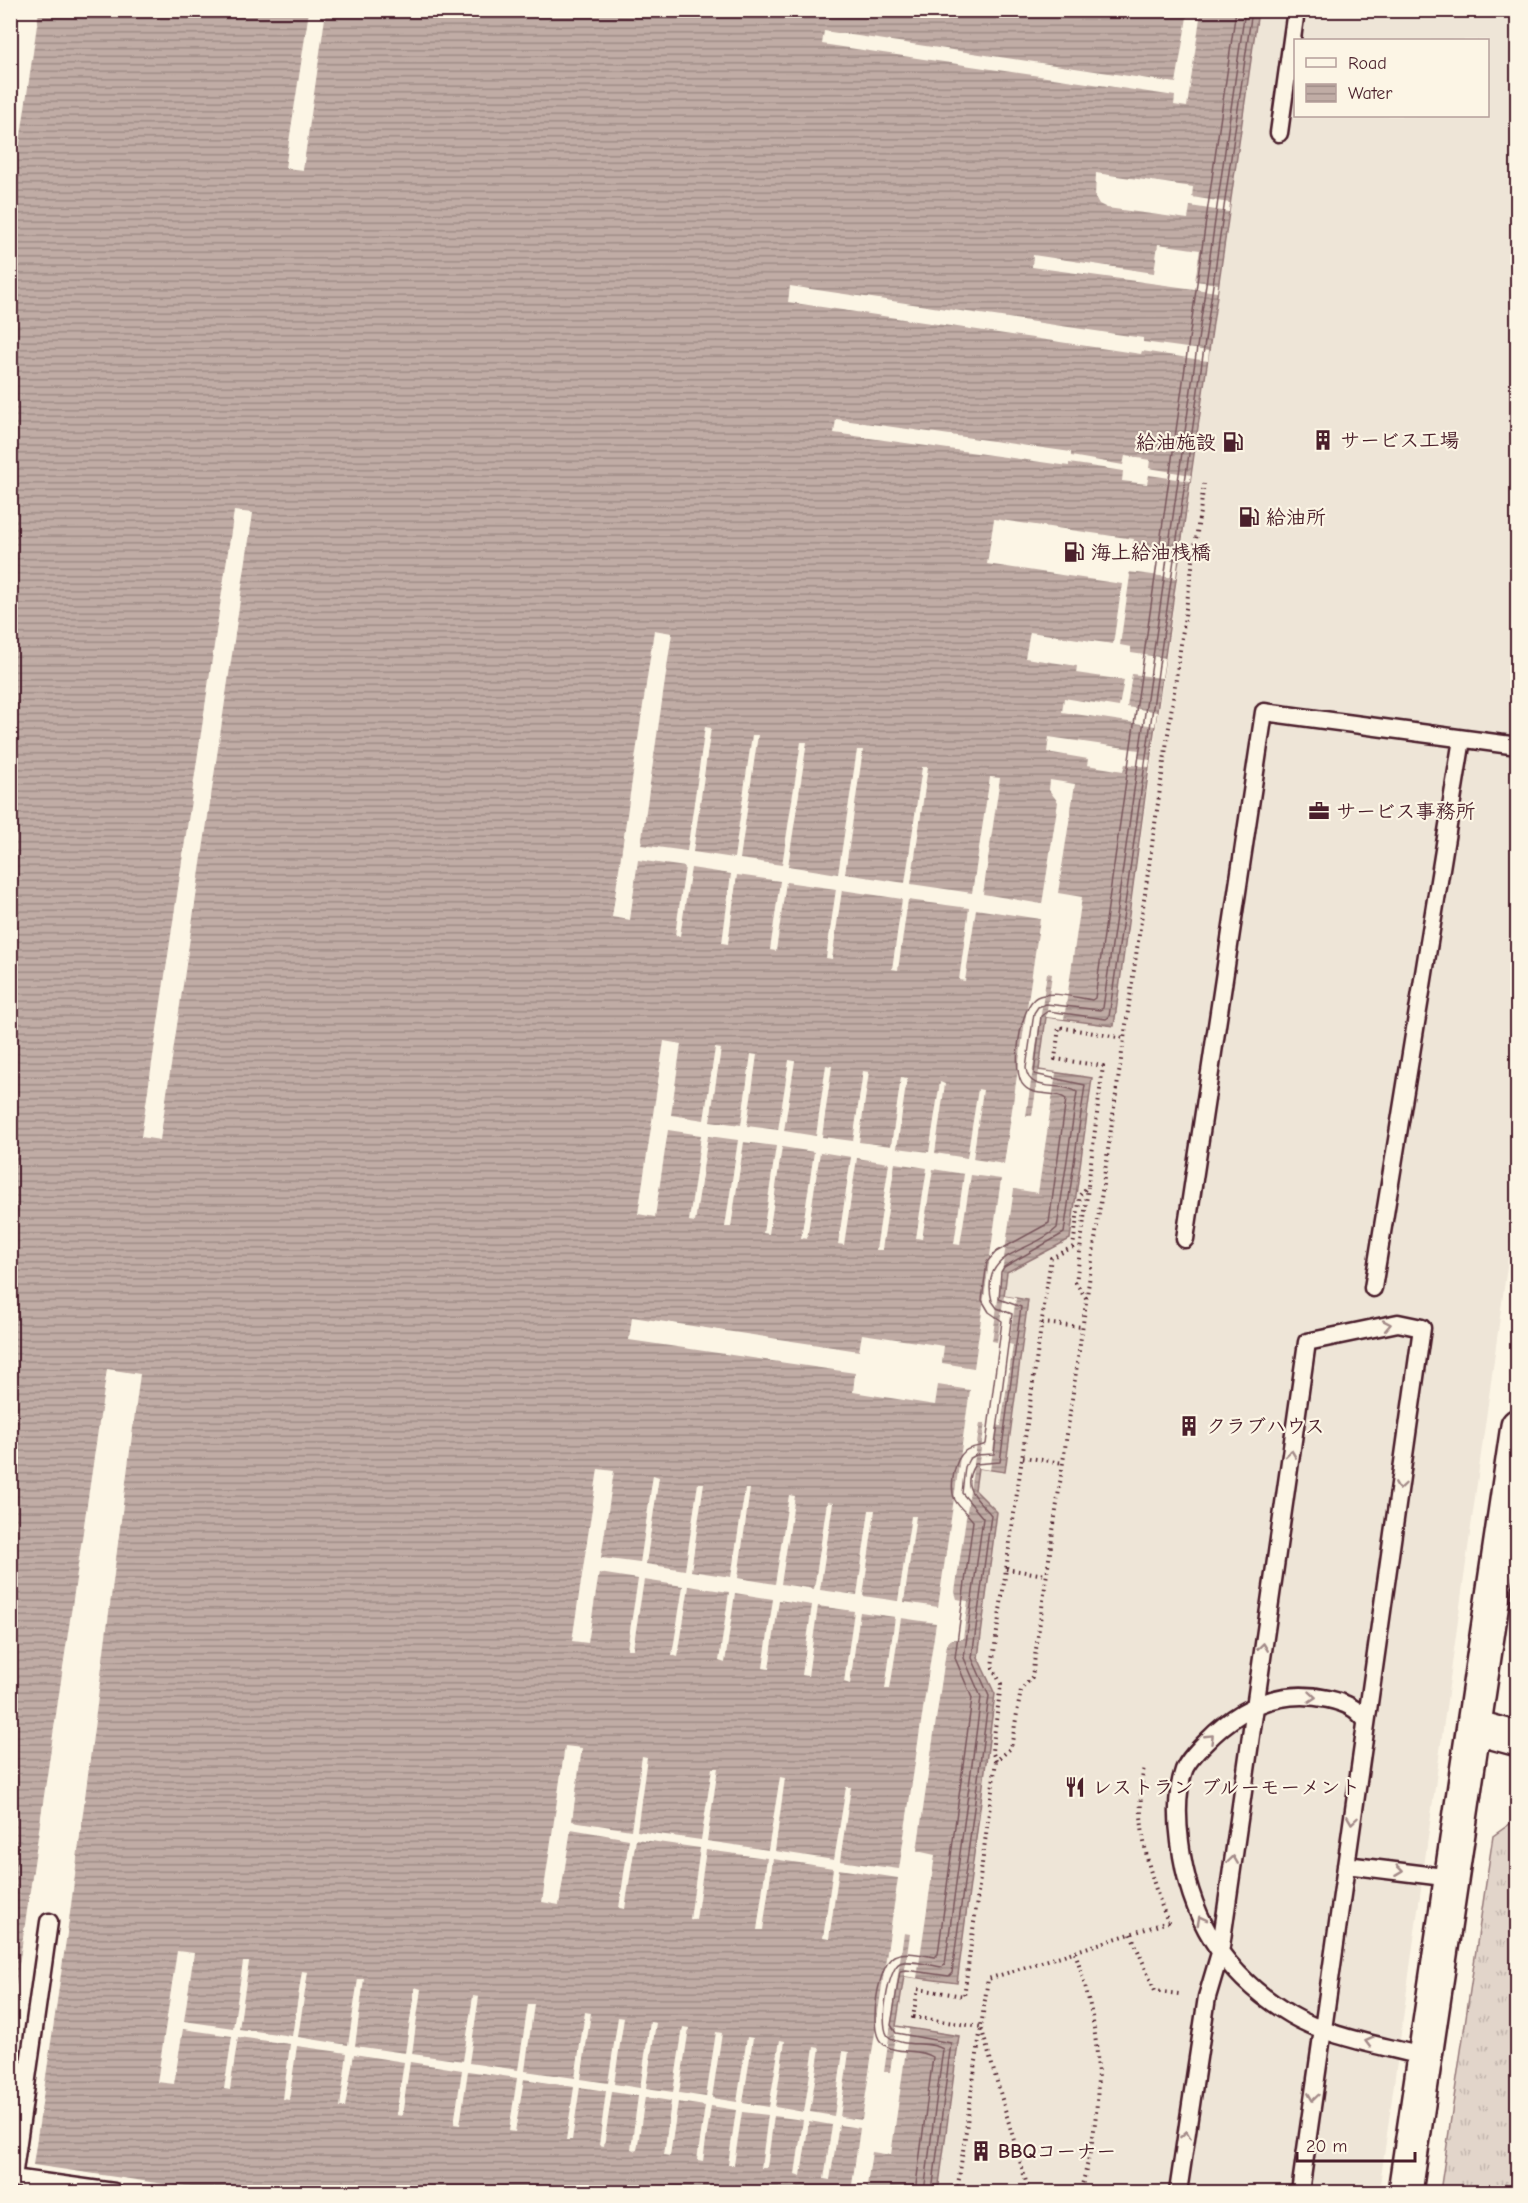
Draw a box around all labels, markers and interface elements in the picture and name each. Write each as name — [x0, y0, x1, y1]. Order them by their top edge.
legend — [1294, 39, 1489, 117]
text: Road — [1348, 53, 1387, 74]
text: Water — [1348, 83, 1393, 104]
building icon: サービス工場 — [1311, 428, 1335, 452]
place label: サービス工場 — [1340, 429, 1460, 452]
fuel station icon: 給油施設 — [1221, 430, 1245, 454]
place label: 給油施設 — [1136, 431, 1216, 454]
fuel station icon: 給油所 — [1237, 505, 1261, 529]
place label: 給油所 — [1266, 506, 1326, 529]
fuel station icon: 海上給油桟橋 — [1062, 540, 1086, 564]
place label: 海上給油桟橋 — [1091, 541, 1211, 564]
office icon: サービス事務所 — [1307, 799, 1331, 823]
place label: サービス事務所 — [1336, 800, 1476, 823]
one-way arrow — [1382, 1319, 1392, 1332]
building icon: クラブハウス — [1177, 1414, 1201, 1438]
place label: クラブハウス — [1206, 1415, 1325, 1438]
one-way arrow — [1284, 1449, 1296, 1458]
one-way arrow — [1394, 1482, 1406, 1491]
one-way arrow — [1257, 1642, 1269, 1651]
one-way arrow — [1307, 1690, 1317, 1703]
one-way arrow — [1203, 1734, 1213, 1745]
restaurant icon: レストラン ブルーモーメント — [1063, 1775, 1087, 1799]
place label: レストラン ブルーモーメント — [1092, 1776, 1360, 1799]
one-way arrow — [1347, 1816, 1359, 1825]
one-way arrow — [1226, 1855, 1238, 1864]
one-way arrow — [1394, 1864, 1404, 1877]
one-way arrow — [1197, 1915, 1208, 1926]
one-way arrow — [1364, 2037, 1375, 2049]
one-way arrow — [1308, 2092, 1320, 2101]
scale bar — [1297, 2125, 1416, 2163]
one-way arrow — [1180, 2130, 1192, 2139]
text: 20 m — [1306, 2136, 1347, 2157]
building icon: BBQコーナー — [969, 2139, 993, 2163]
place label: BBQコーナー — [998, 2140, 1116, 2163]

